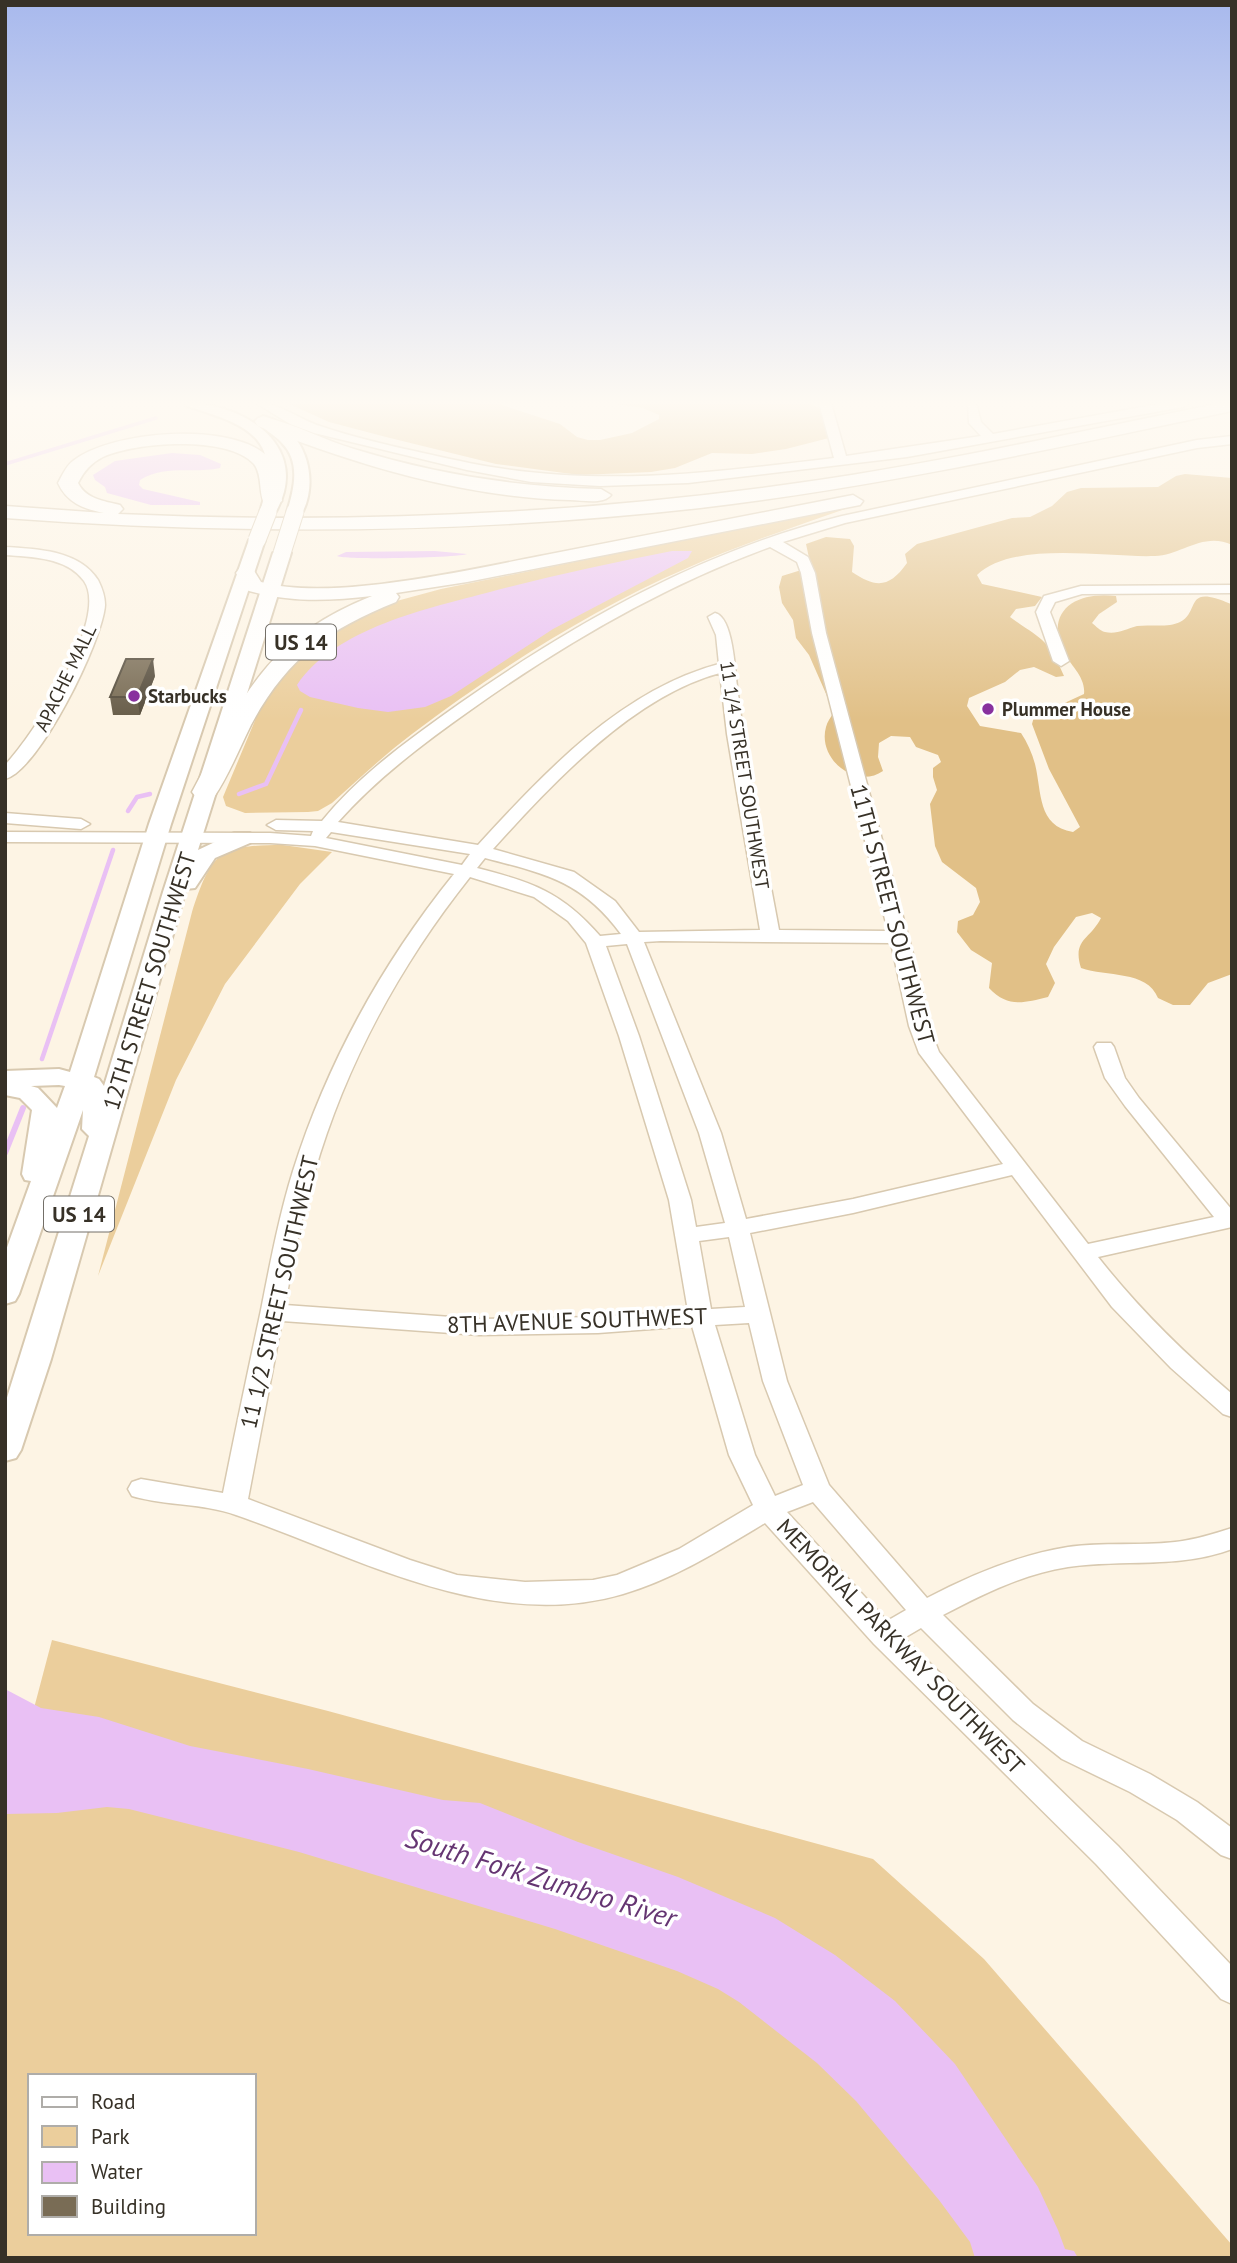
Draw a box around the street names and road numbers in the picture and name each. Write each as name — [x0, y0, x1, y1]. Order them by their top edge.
street label: APACHE MALL — [29, 621, 101, 735]
road number: US 14 — [266, 624, 336, 660]
street label: 11 1/4 STREET SOUTHWEST — [715, 659, 775, 891]
street label: 11TH STREET SOUTHWEST — [844, 781, 942, 1048]
street label: 12TH STREET SOUTHWEST — [96, 848, 202, 1114]
street label: 11 1/2 STREET SOUTHWEST — [233, 1152, 325, 1431]
road number: US 14 — [44, 1196, 114, 1232]
street label: 8TH AVENUE SOUTHWEST — [446, 1301, 708, 1339]
street label: MEMORIAL PARKWAY SOUTHWEST — [771, 1512, 1031, 1780]

